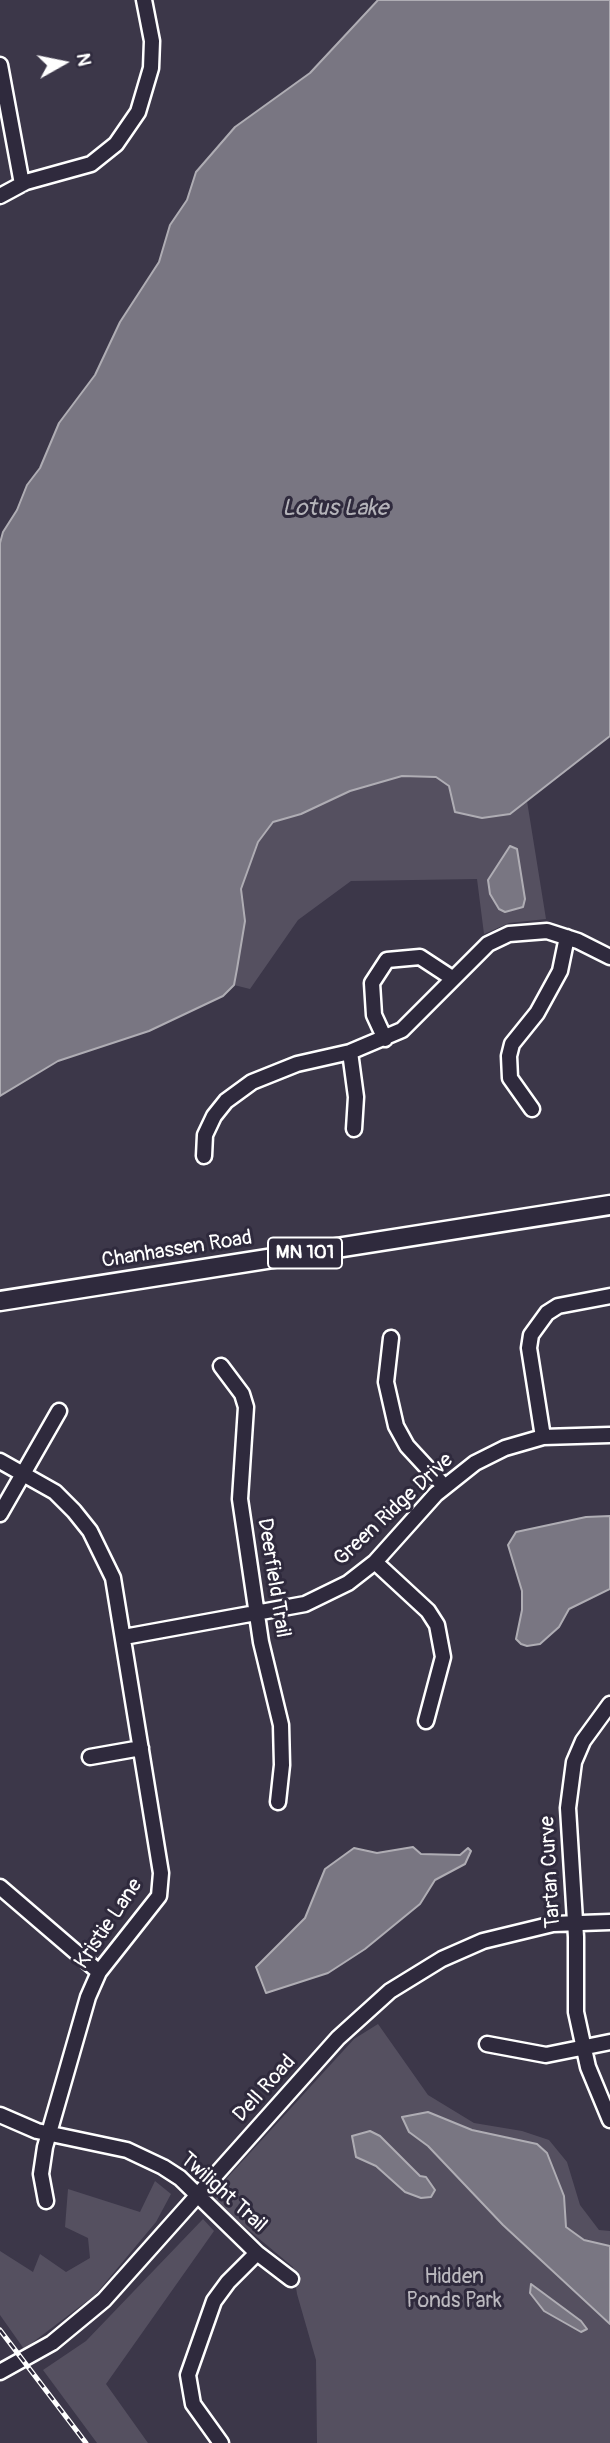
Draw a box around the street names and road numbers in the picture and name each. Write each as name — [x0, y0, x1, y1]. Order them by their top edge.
street label: Chanhassen Road — [100, 1226, 254, 1274]
road number: MN 101 — [268, 1238, 342, 1268]
street label: Green Ridge Drive — [329, 1448, 459, 1572]
street label: Deerfield Trail — [251, 1516, 295, 1640]
street label: Tartan Curve — [535, 1815, 567, 1929]
street label: Kristie Lane — [70, 1874, 148, 1974]
street label: Dell Road — [228, 2050, 302, 2128]
street label: Twilight Trail — [174, 2147, 272, 2239]

